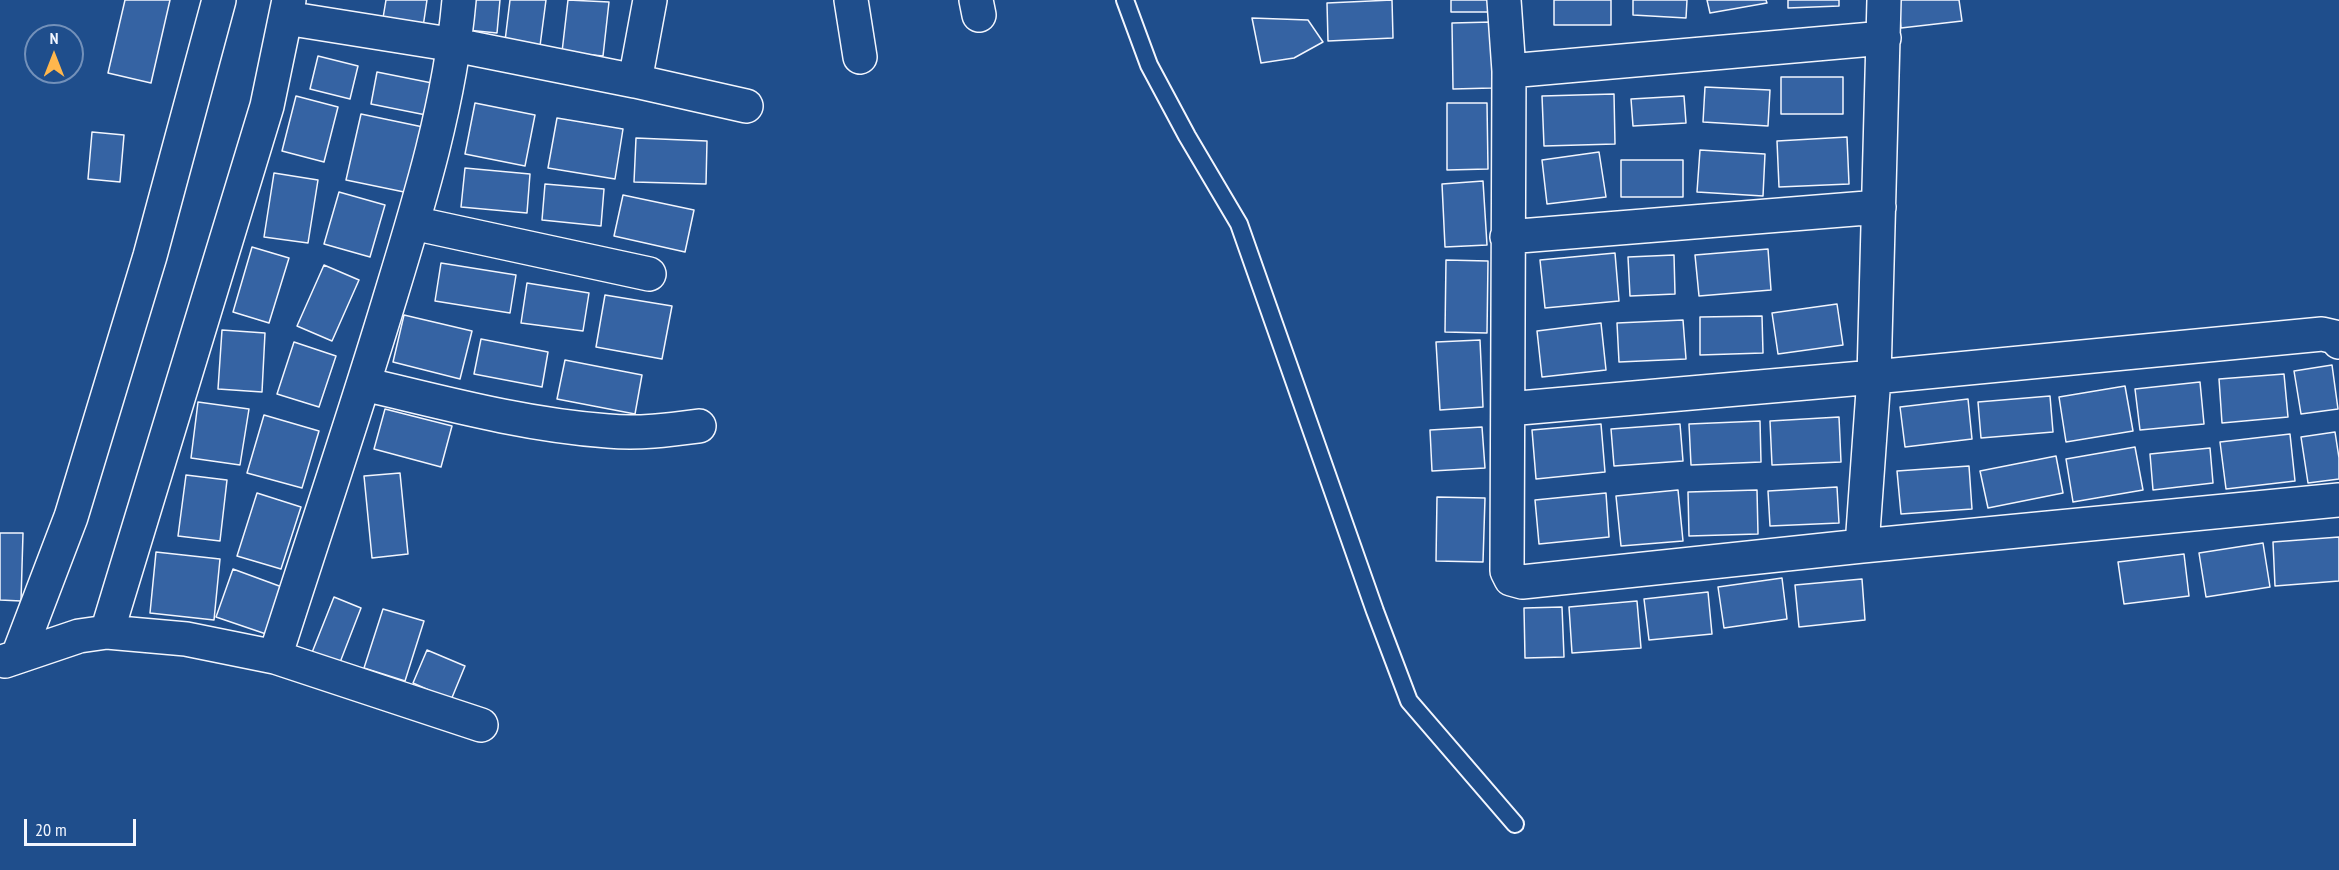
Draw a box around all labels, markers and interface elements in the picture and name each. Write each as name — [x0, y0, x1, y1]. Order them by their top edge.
north arrow — [24, 24, 84, 84]
text: N — [50, 28, 58, 48]
scale bar — [27, 807, 140, 845]
text: 20 m — [35, 818, 67, 841]

